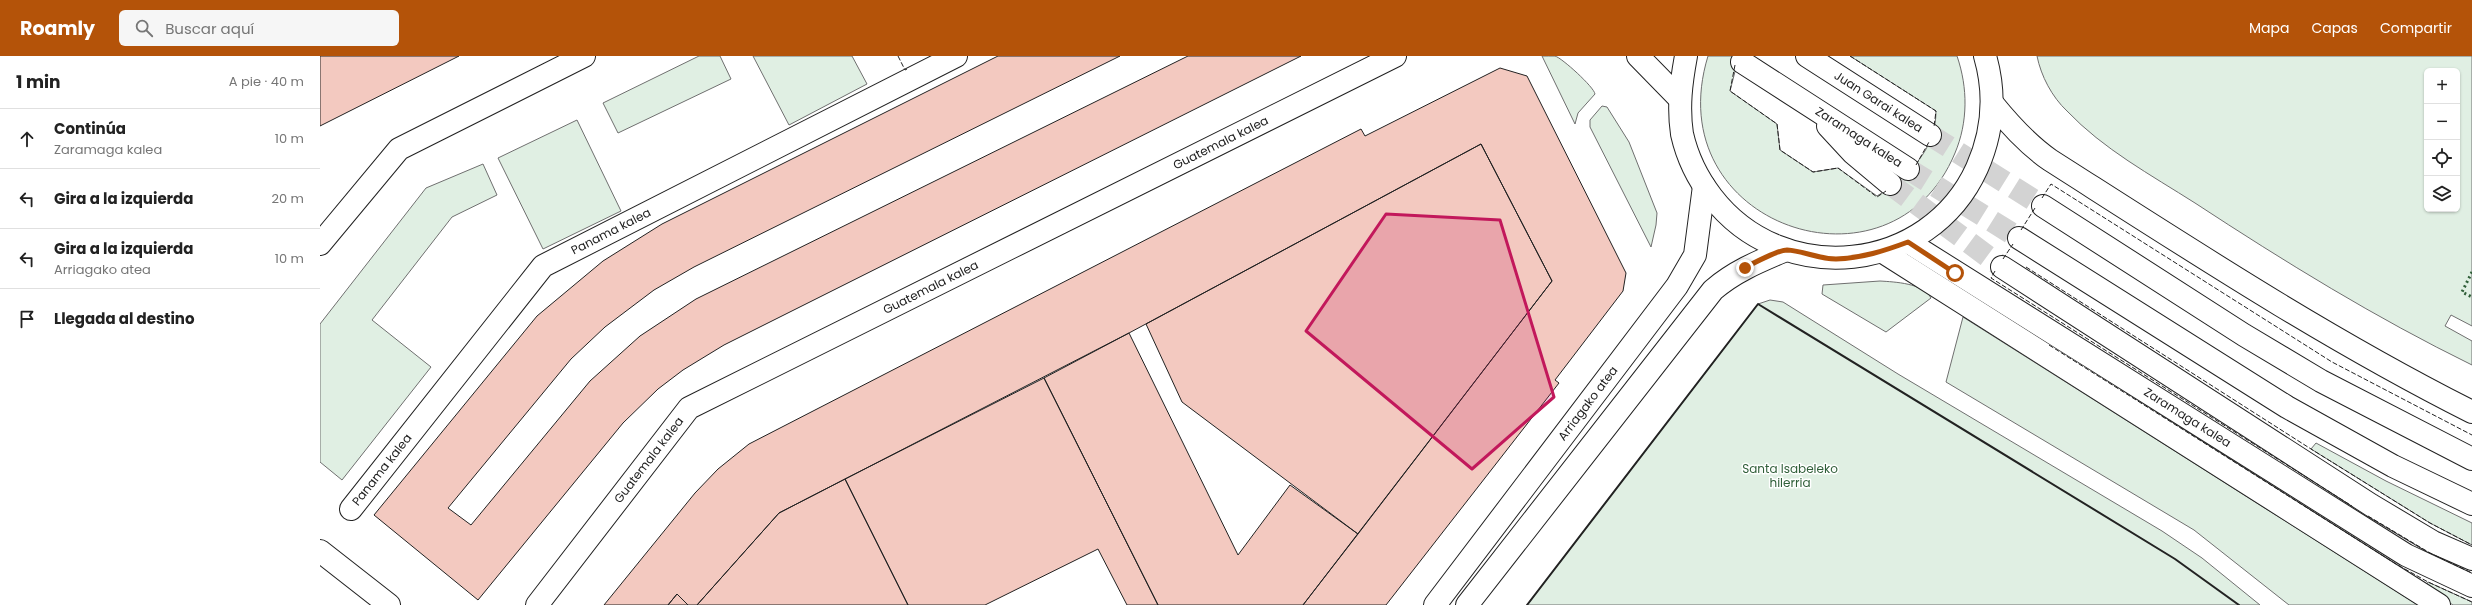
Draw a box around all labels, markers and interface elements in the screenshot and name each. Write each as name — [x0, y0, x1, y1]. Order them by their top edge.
search box — [119, 10, 399, 46]
text: Roamly — [20, 15, 95, 42]
icon: search — [133, 17, 155, 39]
text: Buscar aquí — [165, 18, 254, 39]
text: Mapa — [2249, 18, 2289, 38]
text: Capas — [2311, 18, 2358, 38]
text: Compartir — [2380, 18, 2452, 38]
street label: Juan Garai kalea — [1831, 67, 1926, 136]
map controls — [2424, 68, 2460, 212]
button: + — [2424, 68, 2460, 104]
text: 1 min — [16, 70, 60, 94]
text: A pie · 40 m — [229, 72, 304, 91]
street label: Zaramaga kalea — [1812, 103, 1906, 171]
button: − — [2424, 104, 2460, 140]
street label: Guatemala kalea — [1170, 111, 1271, 173]
text: Continúa — [54, 118, 126, 139]
icon: ahead — [16, 128, 38, 150]
text: 10 m — [275, 129, 304, 148]
text: Zaramaga kalea — [54, 140, 162, 159]
button: locate — [2424, 140, 2460, 176]
button: layers — [2424, 176, 2460, 212]
icon: left — [16, 188, 38, 210]
text: Gira a la izquierda — [54, 188, 193, 209]
text: 20 m — [271, 189, 304, 208]
street label: Panama kalea — [568, 204, 654, 258]
text: Gira a la izquierda — [54, 238, 193, 259]
icon: left — [16, 248, 38, 270]
text: 10 m — [275, 249, 304, 268]
street label: Guatemala kalea — [880, 256, 981, 318]
route end — [1736, 259, 1754, 277]
text: Arriagako atea — [54, 260, 151, 279]
route start — [1946, 264, 1964, 282]
icon: arrive — [16, 308, 38, 330]
text: Llegada al destino — [54, 308, 195, 329]
street label: Arriagako atea — [1554, 362, 1621, 444]
street label: Zaramaga kalea — [2141, 383, 2235, 451]
street label: Guatemala kalea — [610, 413, 687, 506]
street label: Panama kalea — [348, 430, 415, 509]
park label: Santa Isabeleko hilerria — [1742, 460, 1838, 491]

